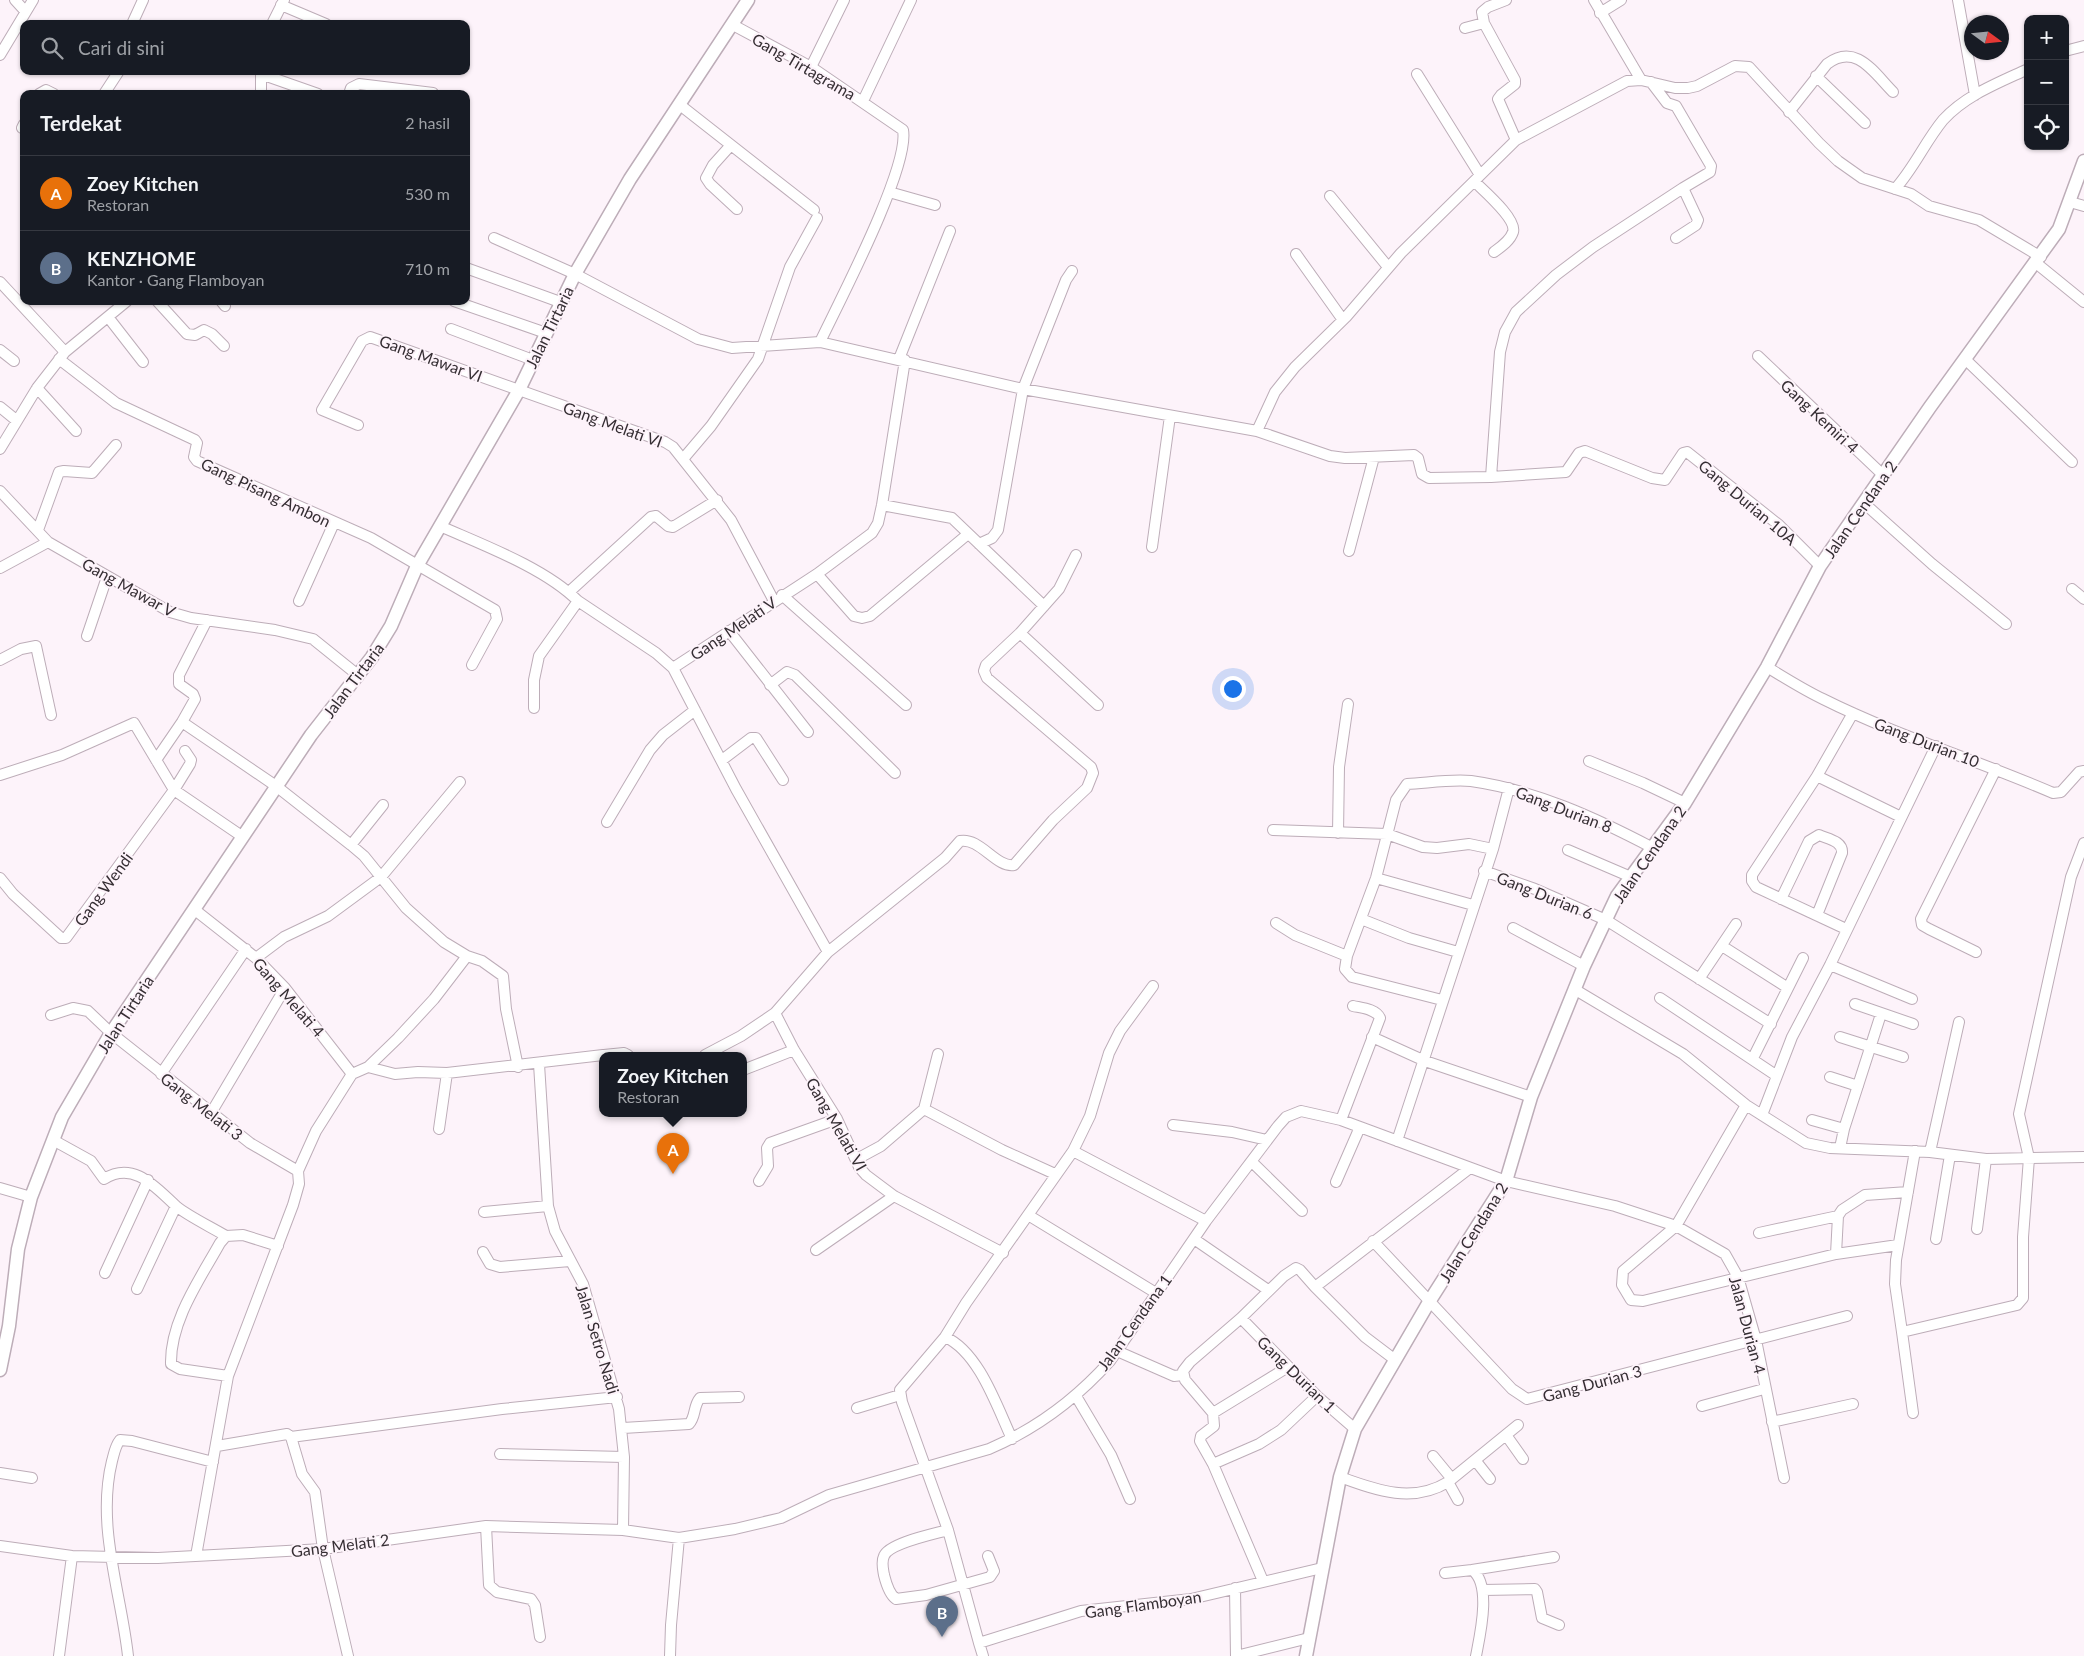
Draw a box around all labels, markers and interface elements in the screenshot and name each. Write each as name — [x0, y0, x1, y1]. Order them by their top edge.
north arrow — [1964, 15, 2009, 60]
map controls — [2024, 15, 2069, 150]
button: + — [2024, 15, 2069, 60]
search box — [20, 20, 470, 75]
street label: Gang Tirtagrama — [749, 29, 859, 103]
icon: search — [38, 34, 66, 62]
text: Cari di sini — [78, 36, 165, 59]
button: − — [2024, 60, 2069, 105]
button: locate — [2024, 105, 2069, 150]
text: Terdekat — [40, 110, 122, 135]
text: 2 hasil — [405, 113, 450, 132]
text: Zoey Kitchen — [87, 172, 199, 195]
text: A — [50, 184, 62, 203]
text: 530 m — [405, 184, 450, 203]
text: Restoran — [87, 195, 149, 214]
text: KENZHOME — [87, 247, 196, 270]
text: B — [51, 259, 61, 278]
text: 710 m — [405, 259, 450, 278]
text: Kantor · Gang Flamboyan — [87, 270, 264, 289]
street label: Jalan Tirtaria — [521, 283, 577, 371]
street label: Gang Mawar VI — [377, 331, 485, 385]
street label: Gang Kemiri 4 — [1777, 375, 1863, 457]
street label: Gang Melati VI — [561, 397, 665, 451]
street label: Gang Pisang Ambon — [198, 454, 334, 530]
street label: Gang Durian 10A — [1695, 456, 1801, 549]
street label: Jalan Cendana 2 — [1819, 457, 1901, 561]
street label: Gang Mawar V — [79, 554, 179, 621]
street label: Gang Melati V — [686, 592, 780, 664]
street label: Jalan Tirtaria — [319, 639, 387, 721]
your location — [1220, 676, 1246, 702]
street label: Gang Durian 10 — [1872, 713, 1982, 771]
street label: Gang Durian 8 — [1513, 782, 1615, 836]
street label: Jalan Cendana 2 — [1608, 802, 1690, 906]
street label: Gang Wendi — [70, 848, 136, 930]
street label: Gang Durian 6 — [1494, 867, 1596, 923]
street label: Gang Melati 4 — [249, 953, 329, 1041]
street label: Jalan Tirtaria — [93, 971, 157, 1057]
popup — [599, 1052, 747, 1117]
text: Zoey Kitchen — [617, 1064, 729, 1087]
street label: Gang Melati 3 — [157, 1068, 247, 1144]
street label: Gang Melati VI — [803, 1074, 871, 1174]
text: Restoran — [617, 1087, 679, 1106]
pin: A — [657, 1133, 689, 1174]
street label: Jalan Cendana 2 — [1435, 1179, 1511, 1285]
street label: Jalan Cendana 1 — [1093, 1270, 1175, 1374]
street label: Jalan Durian 4 — [1726, 1274, 1770, 1376]
street label: Jalan Setro Nadi — [572, 1282, 624, 1396]
street label: Gang Durian 1 — [1254, 1332, 1340, 1416]
street label: Gang Durian 3 — [1540, 1361, 1644, 1405]
street label: Gang Melati 2 — [290, 1530, 390, 1560]
street label: Gang Flamboyan — [1084, 1586, 1202, 1622]
pin: B — [926, 1596, 958, 1637]

